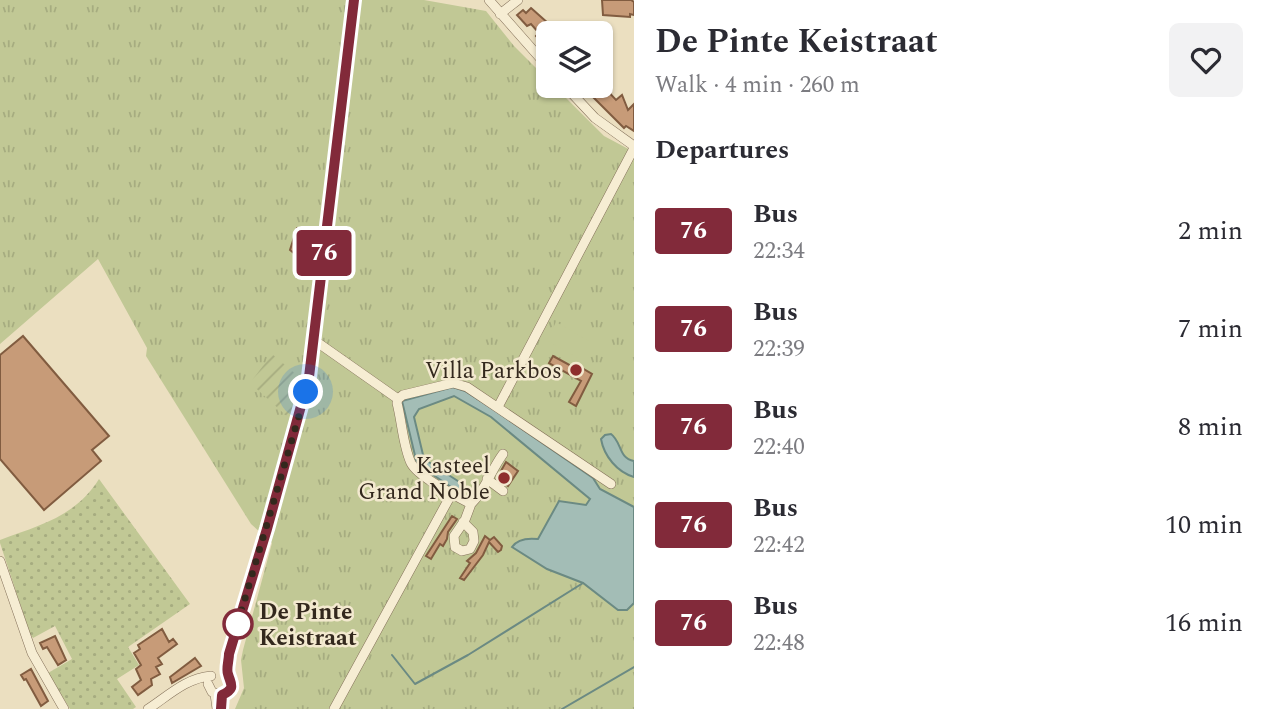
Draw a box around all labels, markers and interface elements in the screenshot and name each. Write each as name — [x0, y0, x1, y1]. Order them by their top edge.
text: De Pinte Keistraat — [655, 17, 938, 67]
map controls — [536, 21, 613, 98]
button: layers — [536, 21, 613, 98]
button: heart — [1169, 23, 1243, 97]
text: Walk · 4 min · 260 m — [655, 68, 860, 103]
text: Departures — [655, 130, 789, 170]
text: Bus — [753, 194, 798, 234]
text: 2 min — [1178, 211, 1243, 251]
text: 76 — [680, 213, 707, 249]
line badge: 76 — [292, 230, 356, 276]
text: 22:34 — [753, 234, 805, 269]
text: 76 — [311, 235, 337, 271]
text: Bus — [753, 292, 798, 332]
text: 7 min — [1178, 309, 1243, 349]
text: 76 — [680, 311, 707, 347]
text: 22:39 — [753, 332, 805, 367]
place label: Villa Parkbos — [425, 354, 562, 389]
marker: Villa Parkbos — [568, 362, 584, 378]
your location — [288, 374, 323, 409]
text: Bus — [753, 390, 798, 430]
text: 8 min — [1178, 407, 1243, 447]
text: 76 — [680, 409, 707, 445]
text: 22:40 — [753, 430, 805, 465]
place label: Kasteel Grand Noble — [358, 449, 490, 510]
marker: Kasteel Grand Noble — [496, 470, 512, 486]
text: Bus — [753, 488, 798, 528]
text: 10 min — [1165, 505, 1243, 545]
text: 76 — [680, 507, 707, 543]
text: 22:42 — [753, 528, 805, 563]
text: Bus — [753, 586, 798, 626]
place label: De Pinte Keistraat — [259, 595, 357, 656]
text: 16 min — [1165, 603, 1243, 643]
text: 76 — [680, 605, 707, 641]
marker: De Pinte Keistraat — [223, 609, 253, 639]
text: 22:48 — [753, 626, 805, 661]

